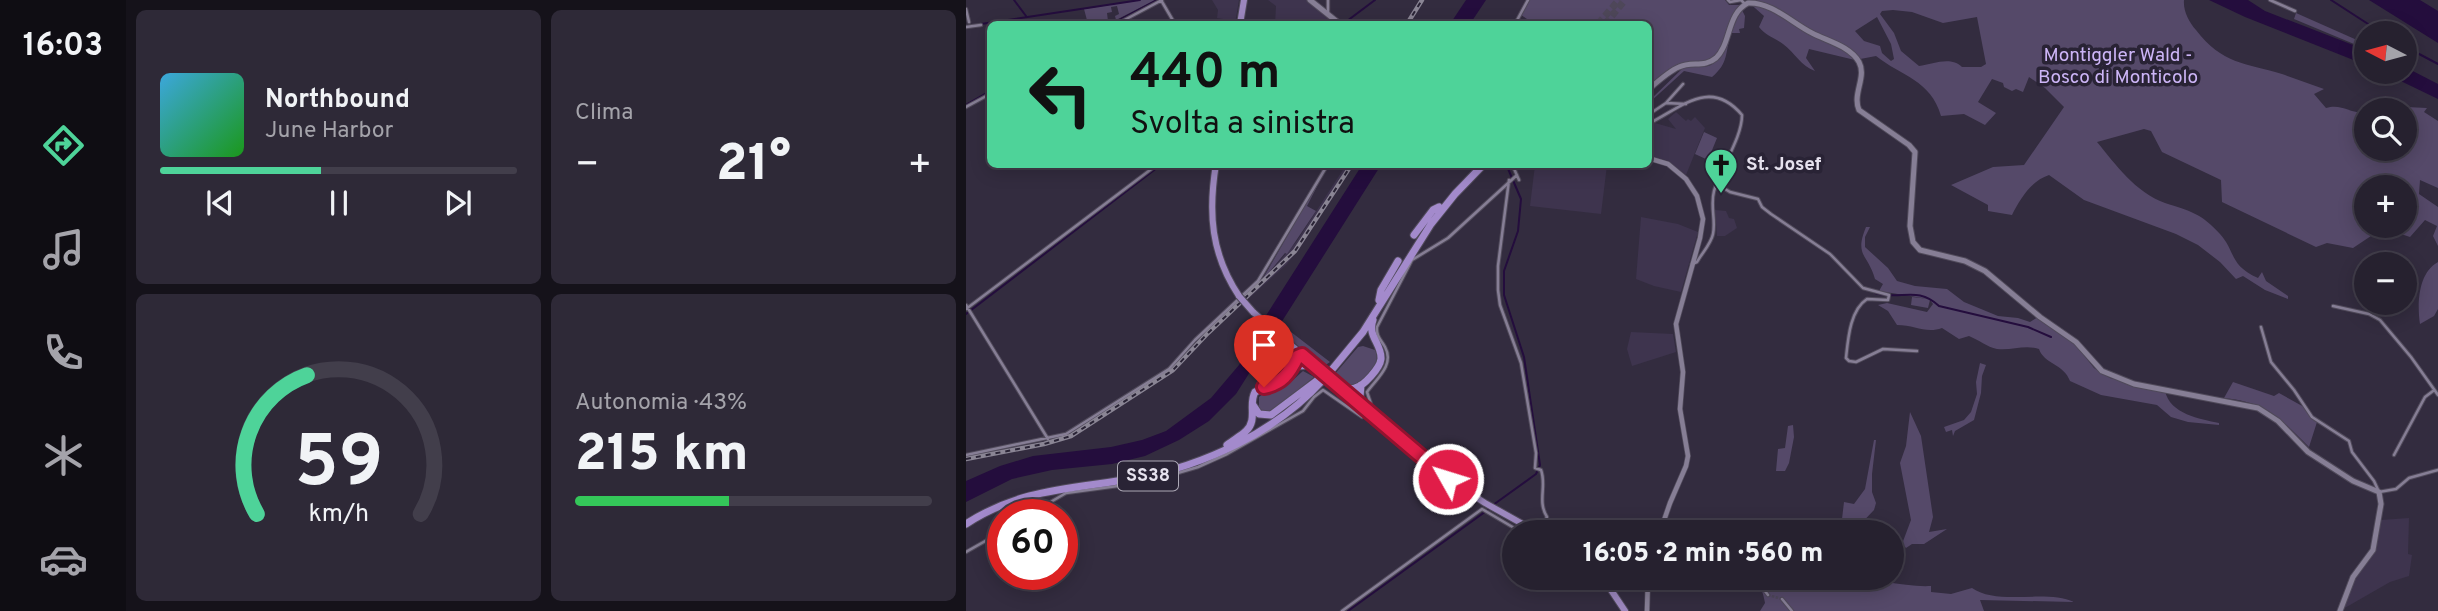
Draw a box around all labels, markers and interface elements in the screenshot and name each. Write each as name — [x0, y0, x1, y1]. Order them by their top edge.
north arrow — [2354, 21, 2417, 84]
map controls — [2354, 21, 2417, 315]
text: 16:03 — [23, 27, 103, 67]
text: 440 m — [1130, 44, 1280, 106]
park label: Montiggler Wald - Bosco di Monticolo — [2038, 44, 2198, 90]
icon: left — [1015, 49, 1106, 140]
text: Northbound — [265, 84, 410, 117]
button: search — [2354, 98, 2417, 161]
text: Clima — [575, 99, 633, 128]
text: Svolta a sinistra — [1130, 105, 1355, 145]
text: June Harbor — [265, 117, 393, 146]
icon: directions — [39, 121, 88, 170]
text: 21° — [716, 133, 791, 199]
text: − — [575, 142, 600, 191]
text: + — [907, 142, 932, 191]
church icon: St. Josef — [1702, 146, 1740, 195]
place label: St. Josef — [1746, 153, 1822, 177]
button: + — [2354, 175, 2417, 238]
icon: previous — [201, 184, 239, 222]
icon: pause — [320, 184, 358, 222]
icon: next — [439, 184, 477, 222]
icon: music — [39, 225, 88, 274]
button: − — [2354, 252, 2417, 315]
pin — [1234, 315, 1294, 387]
icon: arrive — [1245, 326, 1283, 364]
icon: phone — [39, 328, 88, 377]
text: Autonomia · 43% — [575, 389, 747, 418]
text: 59 — [294, 420, 383, 512]
text: 215 km — [575, 423, 749, 489]
icon: climate — [39, 431, 88, 480]
position arrow — [1411, 442, 1485, 516]
road number: SS38 — [1118, 462, 1178, 490]
text: km/h — [308, 498, 369, 530]
speed limit sign: 60 — [987, 499, 1078, 590]
icon: car — [39, 535, 88, 584]
text: 16:05 · 2 min · 560 m — [1583, 538, 1823, 571]

